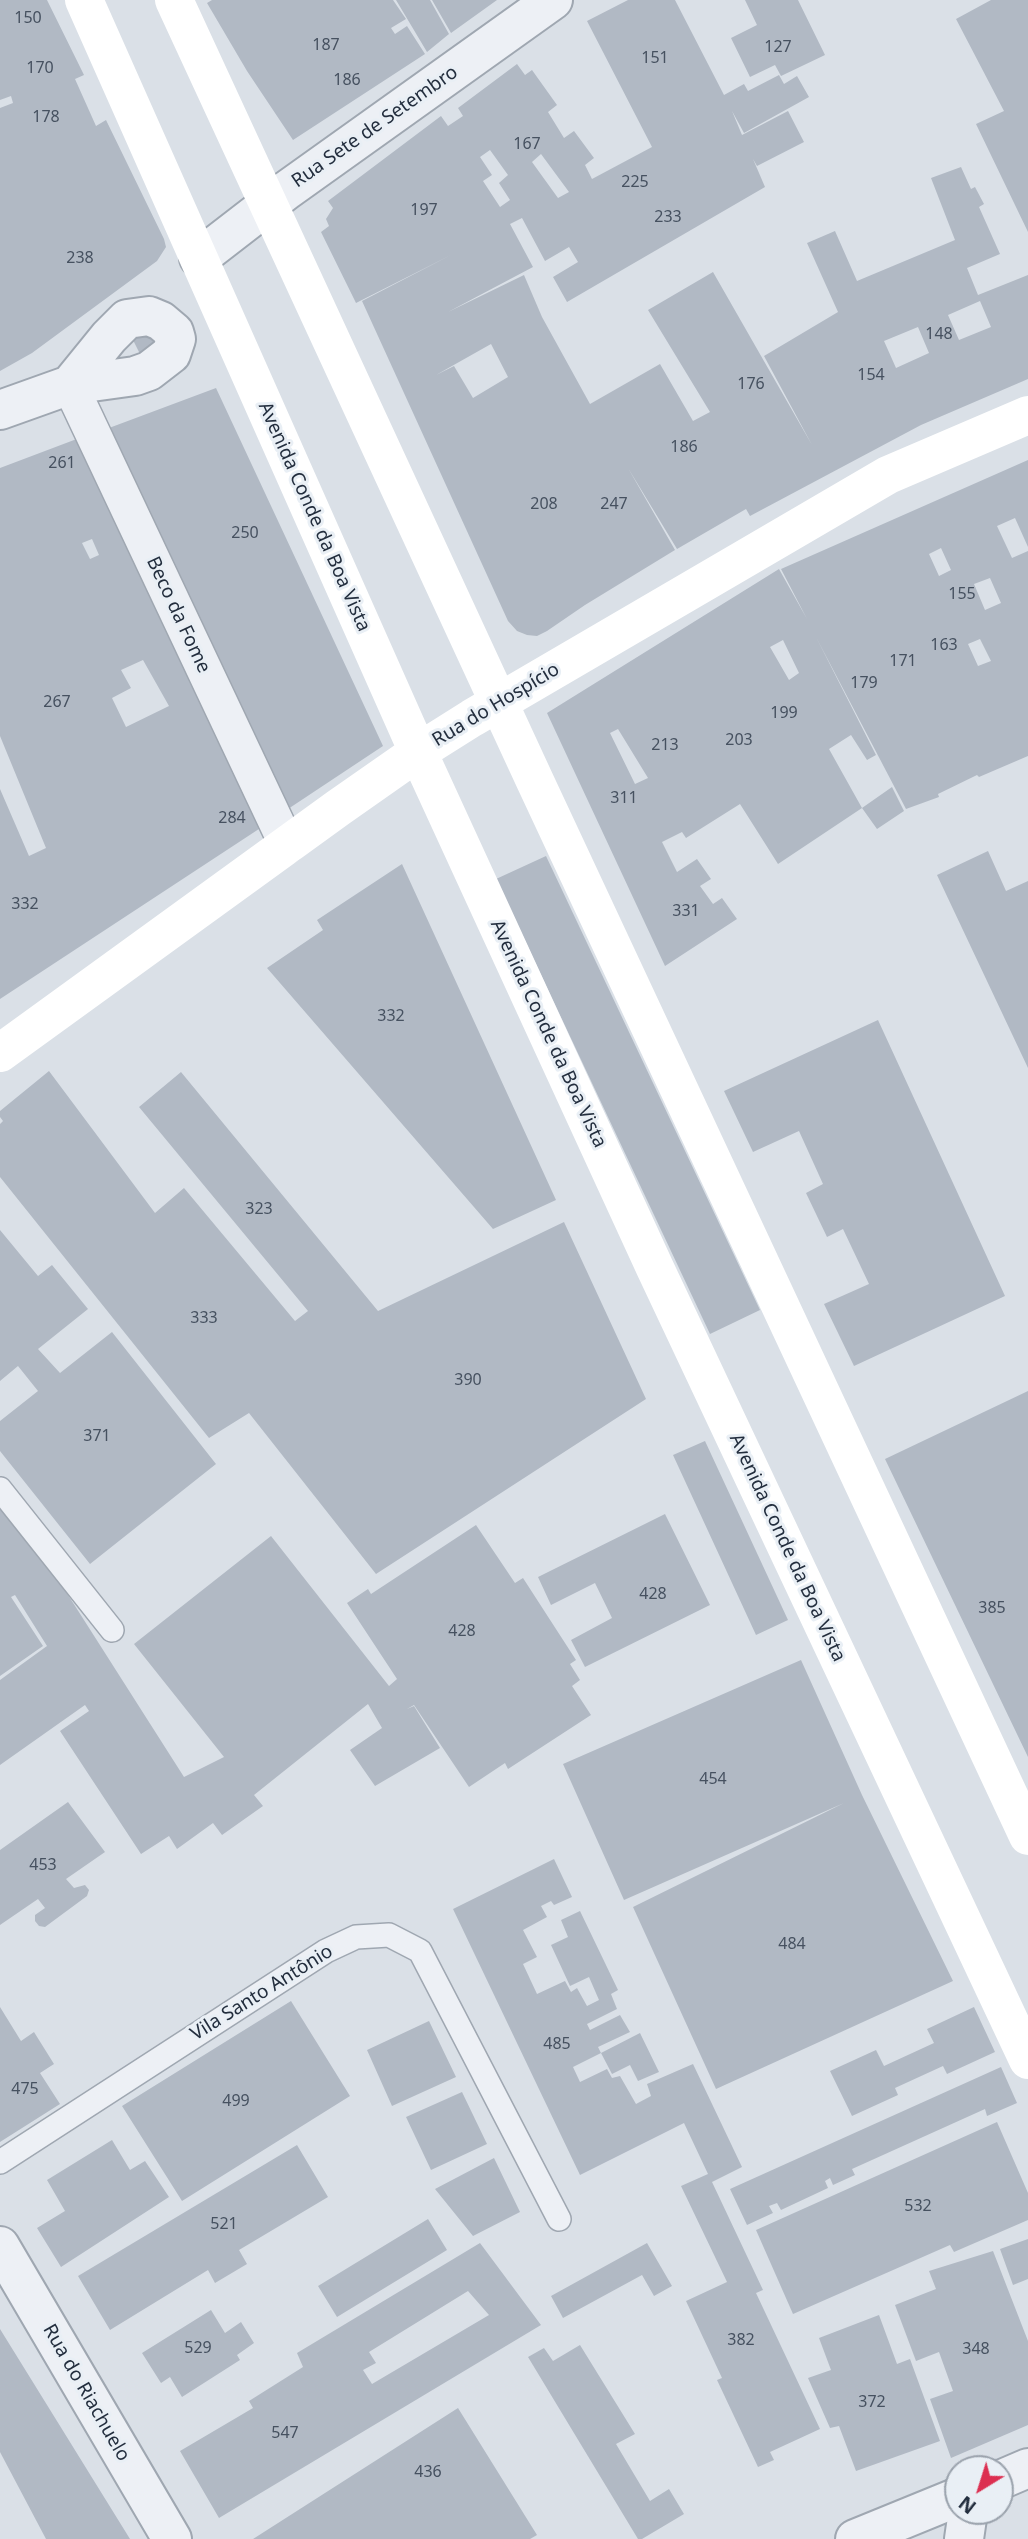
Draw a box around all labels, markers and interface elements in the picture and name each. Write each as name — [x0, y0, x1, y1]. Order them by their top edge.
house number: 150 — [14, 8, 42, 28]
house number: 187 — [312, 35, 340, 55]
house number: 127 — [764, 37, 792, 57]
house number: 151 — [641, 48, 669, 68]
house number: 170 — [26, 58, 54, 78]
street label: Rua Sete de Setembro — [288, 61, 462, 193]
house number: 186 — [333, 70, 361, 90]
house number: 178 — [32, 107, 60, 127]
house number: 167 — [513, 134, 541, 154]
house number: 225 — [621, 172, 649, 192]
house number: 197 — [410, 200, 438, 220]
house number: 233 — [654, 207, 682, 227]
house number: 238 — [66, 248, 94, 268]
house number: 148 — [925, 324, 953, 344]
house number: 154 — [857, 365, 885, 385]
house number: 176 — [737, 374, 765, 394]
street label: Avenida Conde da Boa Vista — [253, 399, 375, 635]
house number: 186 — [670, 437, 698, 457]
house number: 261 — [48, 453, 76, 473]
house number: 208 — [530, 494, 558, 514]
house number: 247 — [600, 494, 628, 514]
house number: 250 — [231, 523, 259, 543]
street label: Beco da Fome — [141, 553, 215, 677]
house number: 155 — [948, 584, 976, 604]
house number: 163 — [930, 635, 958, 655]
house number: 171 — [889, 651, 917, 671]
street label: Rua do Hospício — [428, 658, 564, 752]
house number: 179 — [850, 673, 878, 693]
house number: 267 — [43, 692, 71, 712]
house number: 199 — [770, 703, 798, 723]
house number: 203 — [725, 730, 753, 750]
house number: 213 — [651, 735, 679, 755]
house number: 311 — [610, 788, 638, 808]
house number: 284 — [218, 808, 246, 828]
house number: 332 — [11, 894, 39, 914]
house number: 331 — [672, 901, 700, 921]
street label: Avenida Conde da Boa Vista — [485, 916, 611, 1152]
house number: 332 — [377, 1006, 405, 1026]
house number: 323 — [245, 1199, 273, 1219]
house number: 333 — [190, 1308, 218, 1328]
house number: 390 — [454, 1370, 482, 1390]
house number: 371 — [83, 1426, 111, 1446]
street label: Avenida Conde da Boa Vista — [724, 1430, 850, 1666]
house number: 428 — [639, 1584, 667, 1604]
house number: 385 — [978, 1598, 1006, 1618]
house number: 428 — [448, 1621, 476, 1641]
house number: 454 — [699, 1769, 727, 1789]
house number: 453 — [29, 1855, 57, 1875]
house number: 484 — [778, 1934, 806, 1954]
street label: Vila Santo Antônio — [187, 1940, 337, 2046]
house number: 485 — [543, 2034, 571, 2054]
house number: 475 — [11, 2079, 39, 2099]
house number: 499 — [222, 2091, 250, 2111]
house number: 532 — [904, 2196, 932, 2216]
house number: 521 — [210, 2214, 238, 2234]
street label: Rua do Riachuelo — [38, 2320, 134, 2466]
house number: 382 — [727, 2330, 755, 2350]
house number: 529 — [184, 2338, 212, 2358]
house number: 348 — [962, 2339, 990, 2359]
house number: 372 — [858, 2392, 886, 2412]
house number: 547 — [271, 2423, 299, 2443]
north arrow — [944, 2455, 1014, 2525]
house number: 436 — [414, 2462, 442, 2482]
text: N — [953, 2490, 981, 2520]

